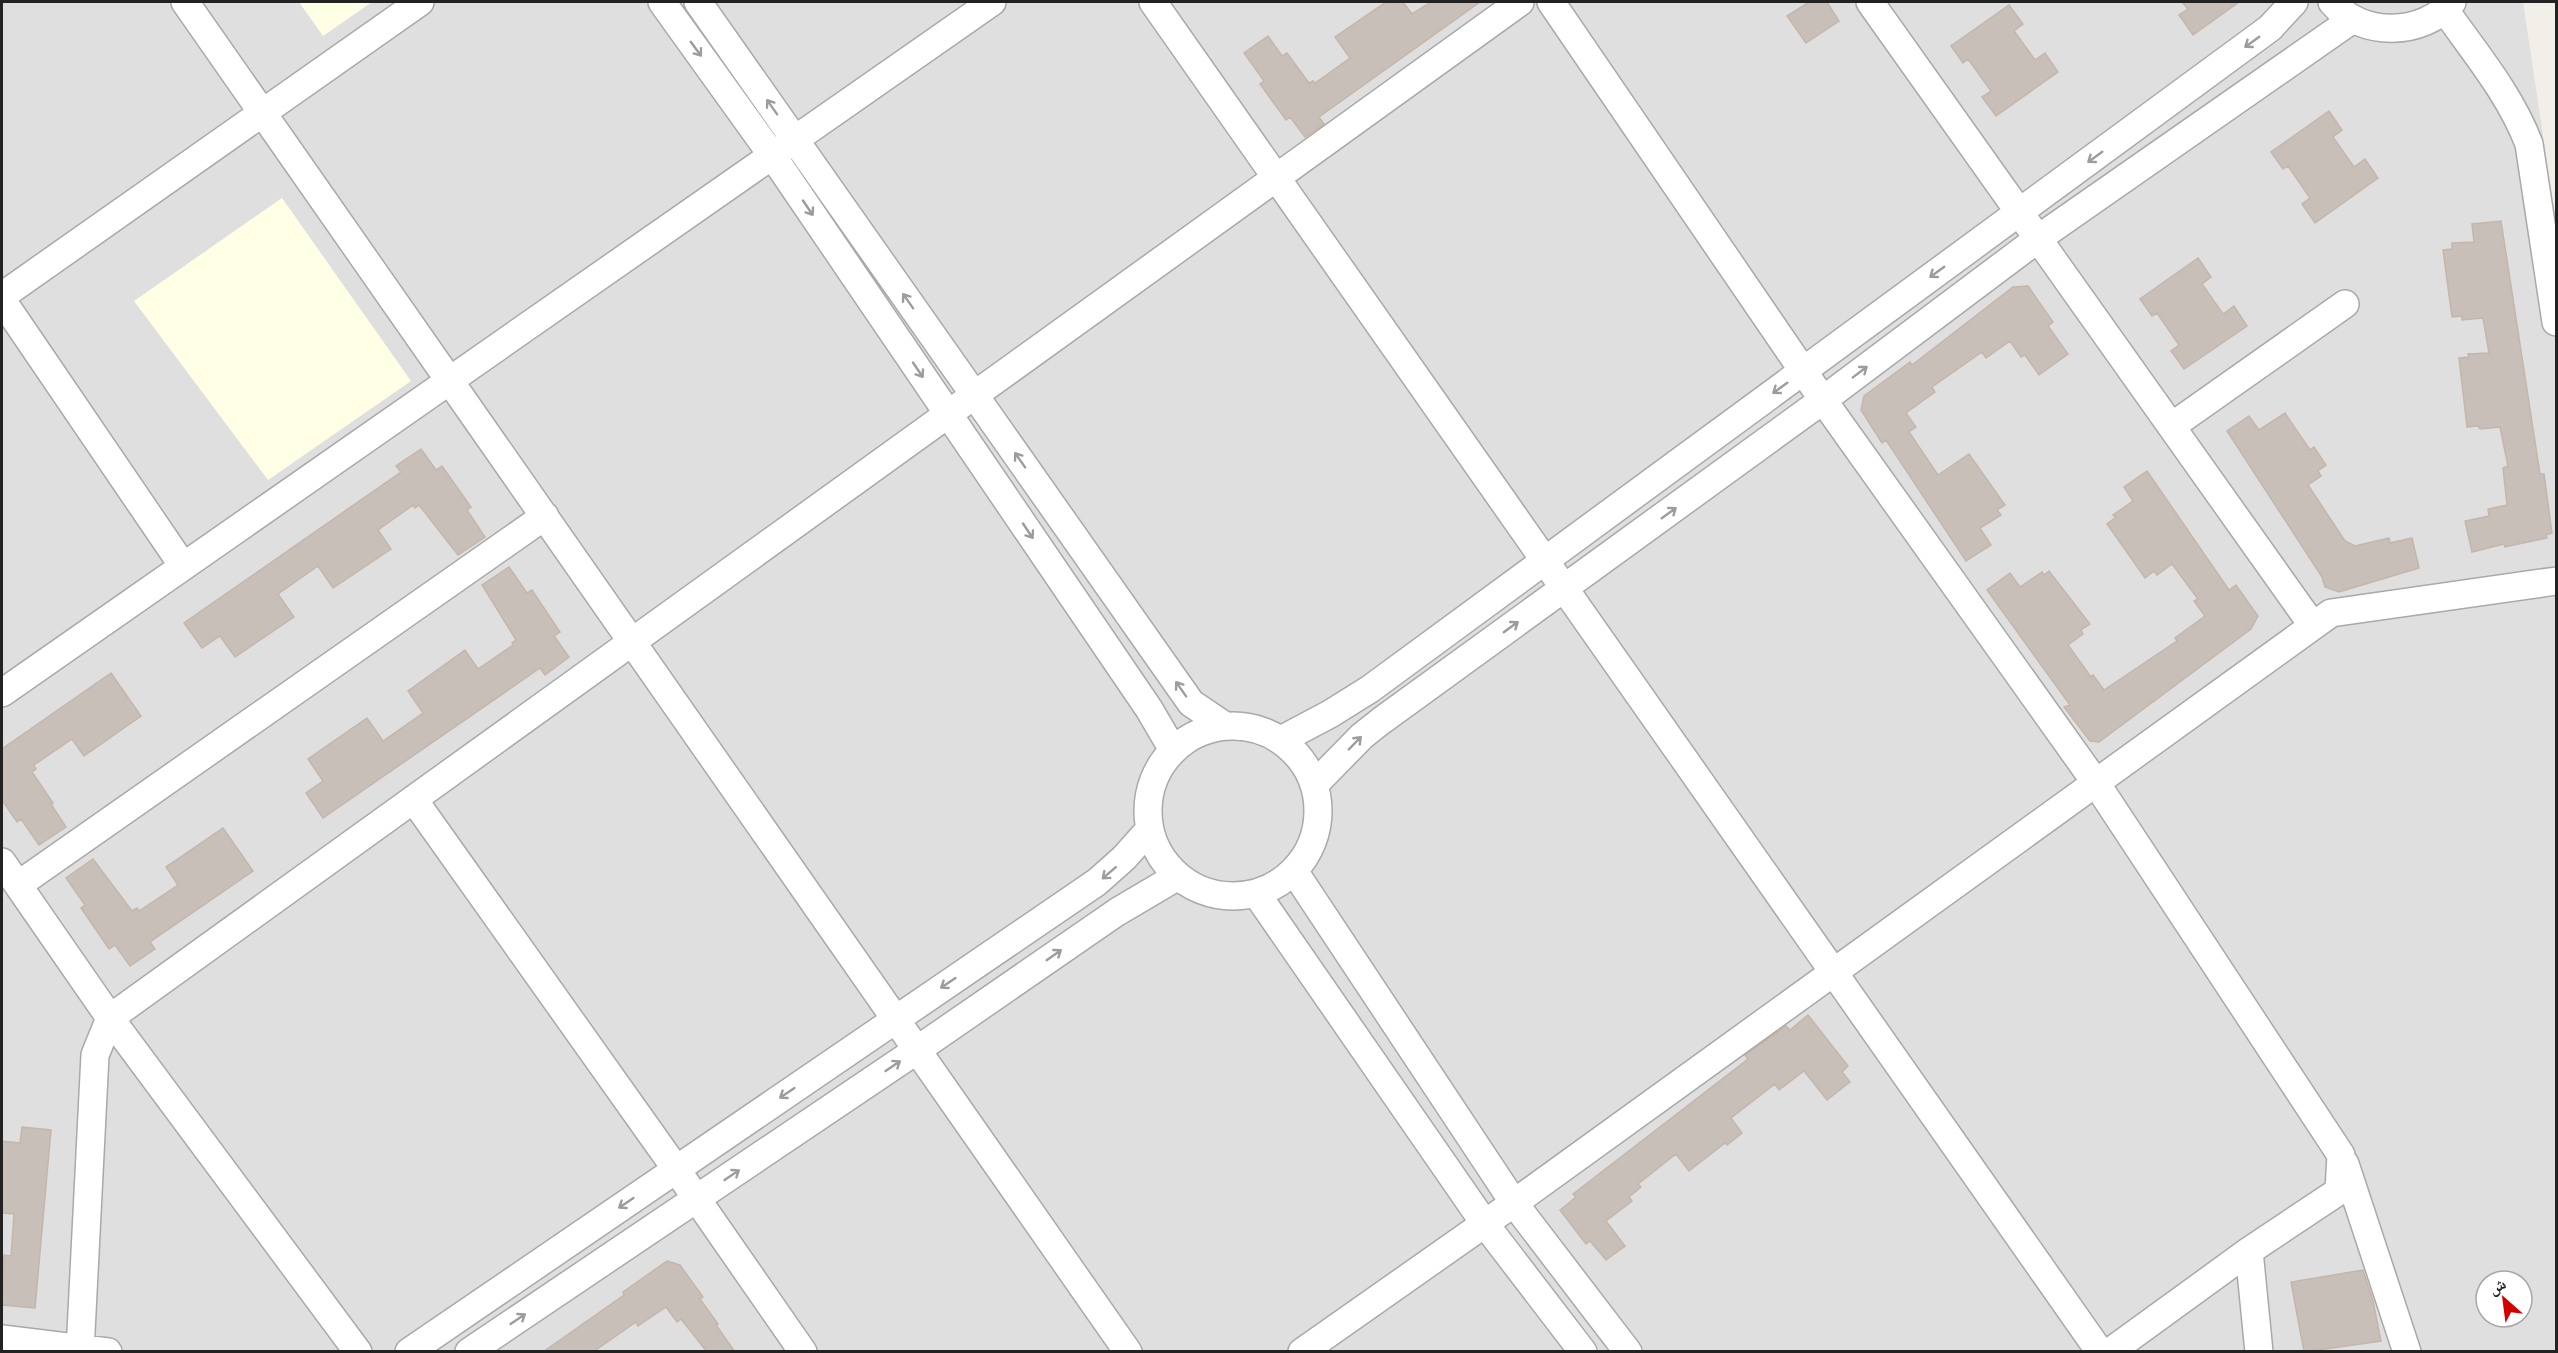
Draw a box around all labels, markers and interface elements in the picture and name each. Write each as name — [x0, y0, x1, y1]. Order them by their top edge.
one-way arrow — [2244, 35, 2260, 48]
one-way arrow — [690, 41, 702, 57]
one-way arrow — [766, 100, 778, 116]
one-way arrow — [2087, 151, 2103, 163]
one-way arrow — [802, 200, 814, 216]
one-way arrow — [1930, 266, 1946, 278]
one-way arrow — [902, 293, 914, 310]
one-way arrow — [912, 361, 924, 377]
one-way arrow — [1852, 366, 1868, 379]
one-way arrow — [1772, 381, 1788, 394]
one-way arrow — [1014, 453, 1027, 469]
one-way arrow — [1661, 506, 1677, 519]
one-way arrow — [1021, 522, 1034, 539]
one-way arrow — [1503, 621, 1519, 633]
one-way arrow — [1175, 681, 1187, 697]
one-way arrow — [1348, 736, 1363, 751]
one-way arrow — [1101, 866, 1117, 879]
one-way arrow — [1045, 949, 1062, 961]
one-way arrow — [941, 977, 957, 989]
one-way arrow — [885, 1060, 901, 1072]
one-way arrow — [780, 1087, 796, 1099]
one-way arrow — [723, 1169, 739, 1181]
one-way arrow — [619, 1197, 635, 1209]
north arrow — [2474, 1269, 2534, 1329]
text: ش — [2485, 1274, 2509, 1299]
one-way arrow — [509, 1313, 525, 1325]

